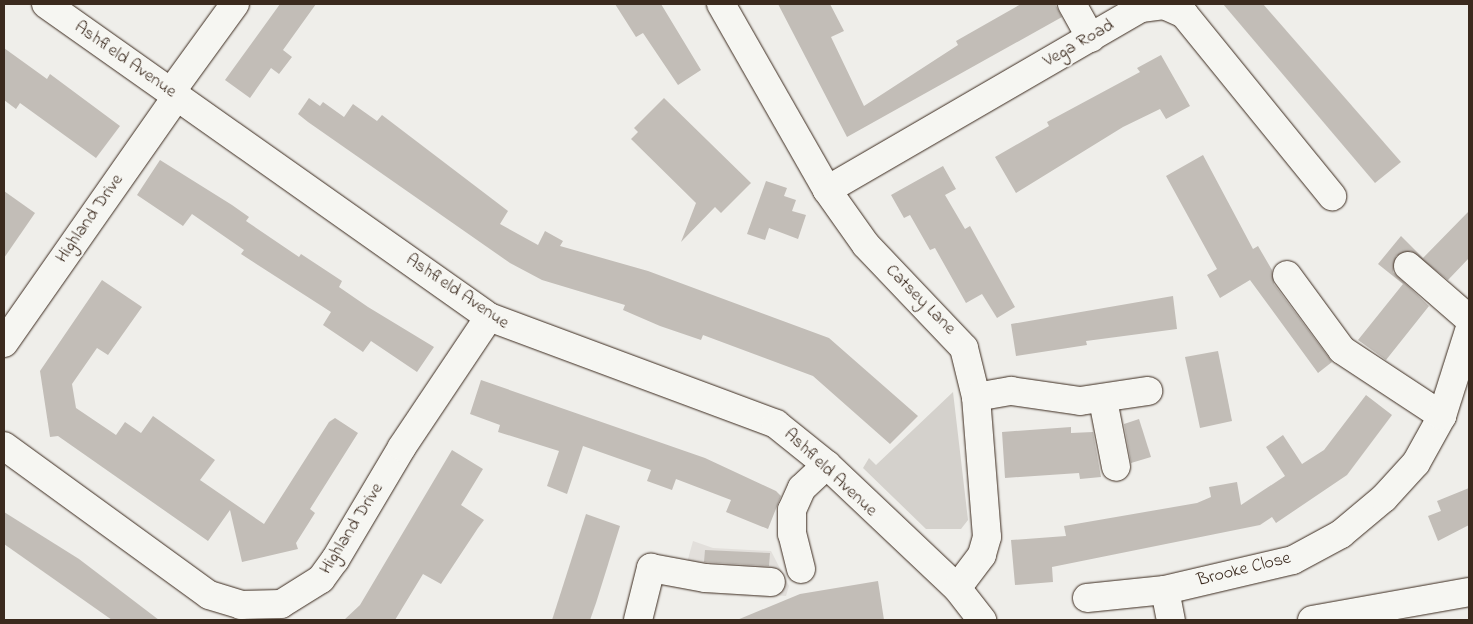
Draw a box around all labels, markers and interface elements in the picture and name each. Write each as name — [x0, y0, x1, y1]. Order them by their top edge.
street label: Vega Road — [1040, 15, 1118, 73]
street label: Ashfield Avenue — [70, 17, 180, 103]
street label: Highland Drive — [51, 170, 129, 268]
street label: Ashfield Avenue — [401, 250, 513, 334]
street label: Catsey Lane — [880, 260, 960, 340]
street label: Ashfield Avenue — [779, 424, 881, 522]
street label: Highland Drive — [315, 479, 389, 579]
street label: Brooke Close — [1195, 548, 1293, 592]

